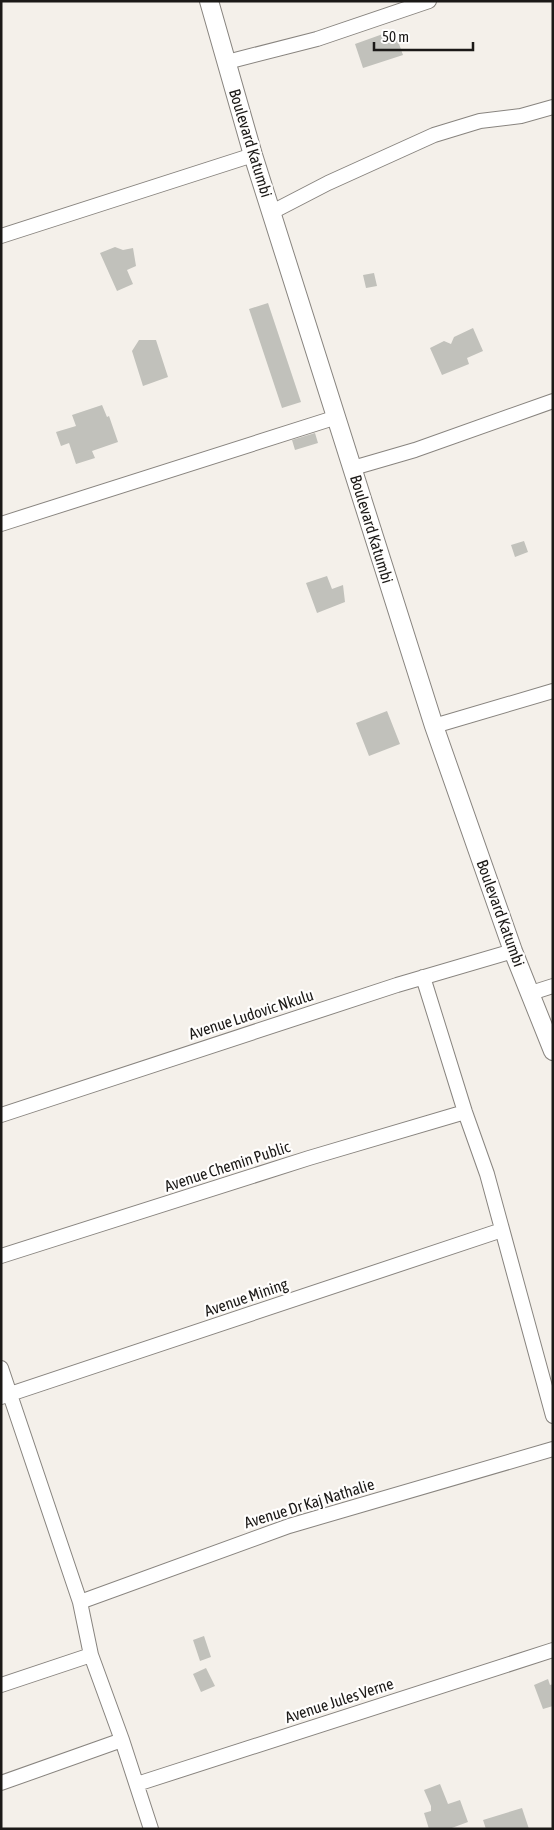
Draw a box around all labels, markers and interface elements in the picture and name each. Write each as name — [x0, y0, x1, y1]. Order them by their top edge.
scale bar — [374, 20, 473, 52]
text: 50 m — [382, 28, 409, 45]
street label: Boulevard Katumbi — [226, 87, 276, 199]
street label: Boulevard Katumbi — [347, 473, 397, 585]
street label: Boulevard Katumbi — [473, 857, 529, 969]
street label: Avenue Ludovic Nkulu — [186, 985, 316, 1043]
street label: Avenue Chemin Public — [162, 1137, 292, 1195]
street label: Avenue Mining — [202, 1274, 290, 1321]
street label: Avenue Dr Kaj Nathalie — [242, 1475, 377, 1532]
street label: Avenue Jules Verne — [283, 1674, 395, 1726]

